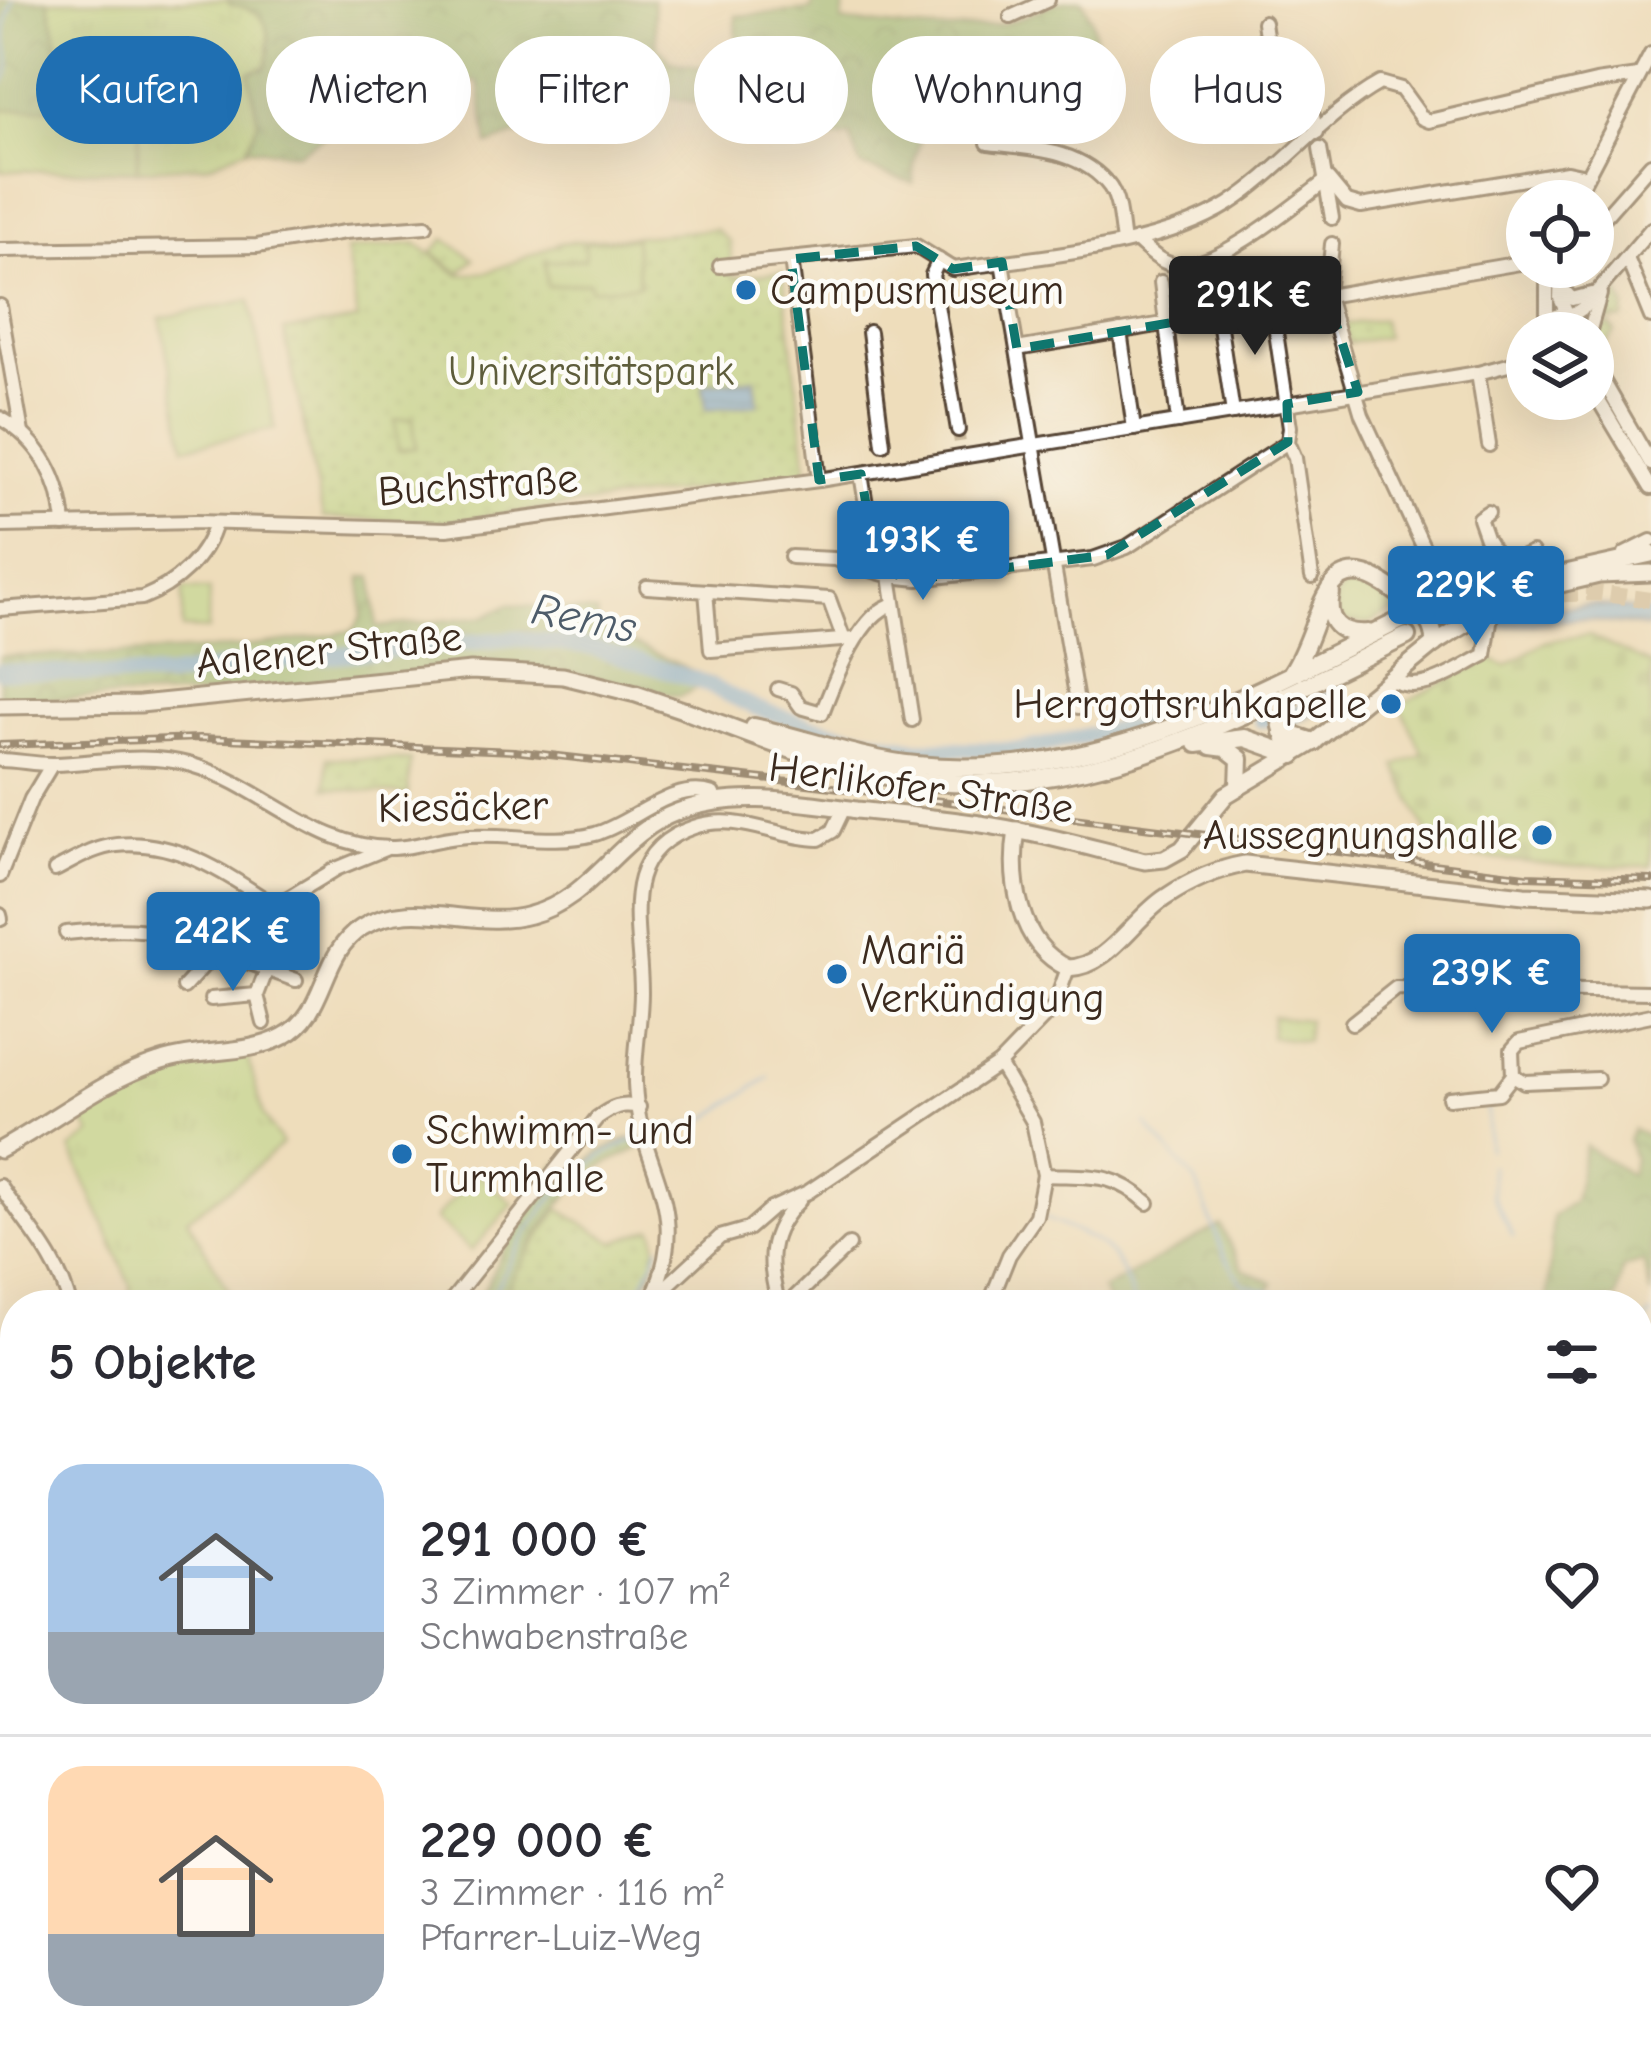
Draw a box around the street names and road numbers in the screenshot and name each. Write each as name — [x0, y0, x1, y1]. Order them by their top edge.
street label: Buchstraße — [376, 454, 580, 516]
street label: Aalener Straße — [194, 612, 464, 688]
street label: Herlikofer Straße — [766, 742, 1076, 834]
street label: Kiesäcker — [377, 781, 549, 833]

